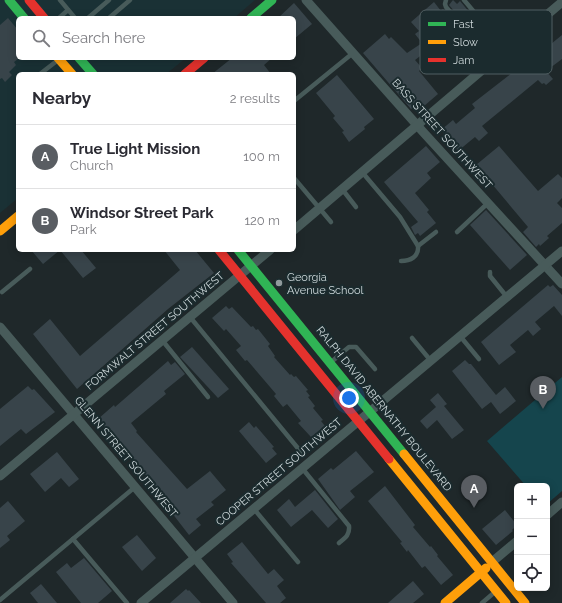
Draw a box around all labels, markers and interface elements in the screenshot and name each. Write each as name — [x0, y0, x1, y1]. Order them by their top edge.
legend — [420, 10, 552, 74]
search box — [16, 16, 296, 60]
text: Fast — [453, 18, 474, 31]
icon: search — [30, 27, 52, 49]
text: Search here — [62, 29, 145, 47]
text: Slow — [453, 36, 478, 49]
text: Jam — [453, 54, 474, 67]
street label: BASS STREET SOUTHWEST — [389, 76, 495, 192]
text: Nearby — [32, 88, 91, 108]
text: 2 results — [230, 91, 280, 106]
text: True Light Mission — [70, 140, 200, 158]
text: A — [41, 149, 49, 164]
text: 100 m — [243, 149, 280, 164]
text: Church — [70, 158, 113, 173]
text: Windsor Street Park — [70, 204, 214, 222]
text: B — [41, 213, 49, 228]
text: 120 m — [244, 213, 280, 228]
text: Park — [70, 222, 97, 237]
street label: FORMWALT STREET SOUTHWEST — [83, 269, 227, 393]
place label: Georgia Avenue School — [287, 271, 364, 297]
marker: Georgia Avenue School — [274, 278, 284, 288]
street label: RALPH DAVID ABERNATHY BOULEVARD — [313, 324, 455, 494]
pin: B — [530, 376, 556, 409]
your location — [339, 388, 359, 408]
street label: GLENN STREET SOUTHWEST — [72, 394, 181, 520]
street label: COOPER STREET SOUTHWEST — [213, 415, 345, 528]
pin: A — [461, 475, 487, 508]
map controls — [514, 483, 550, 591]
button: + — [514, 483, 550, 519]
button: − — [514, 519, 550, 555]
button: locate — [514, 555, 550, 591]

